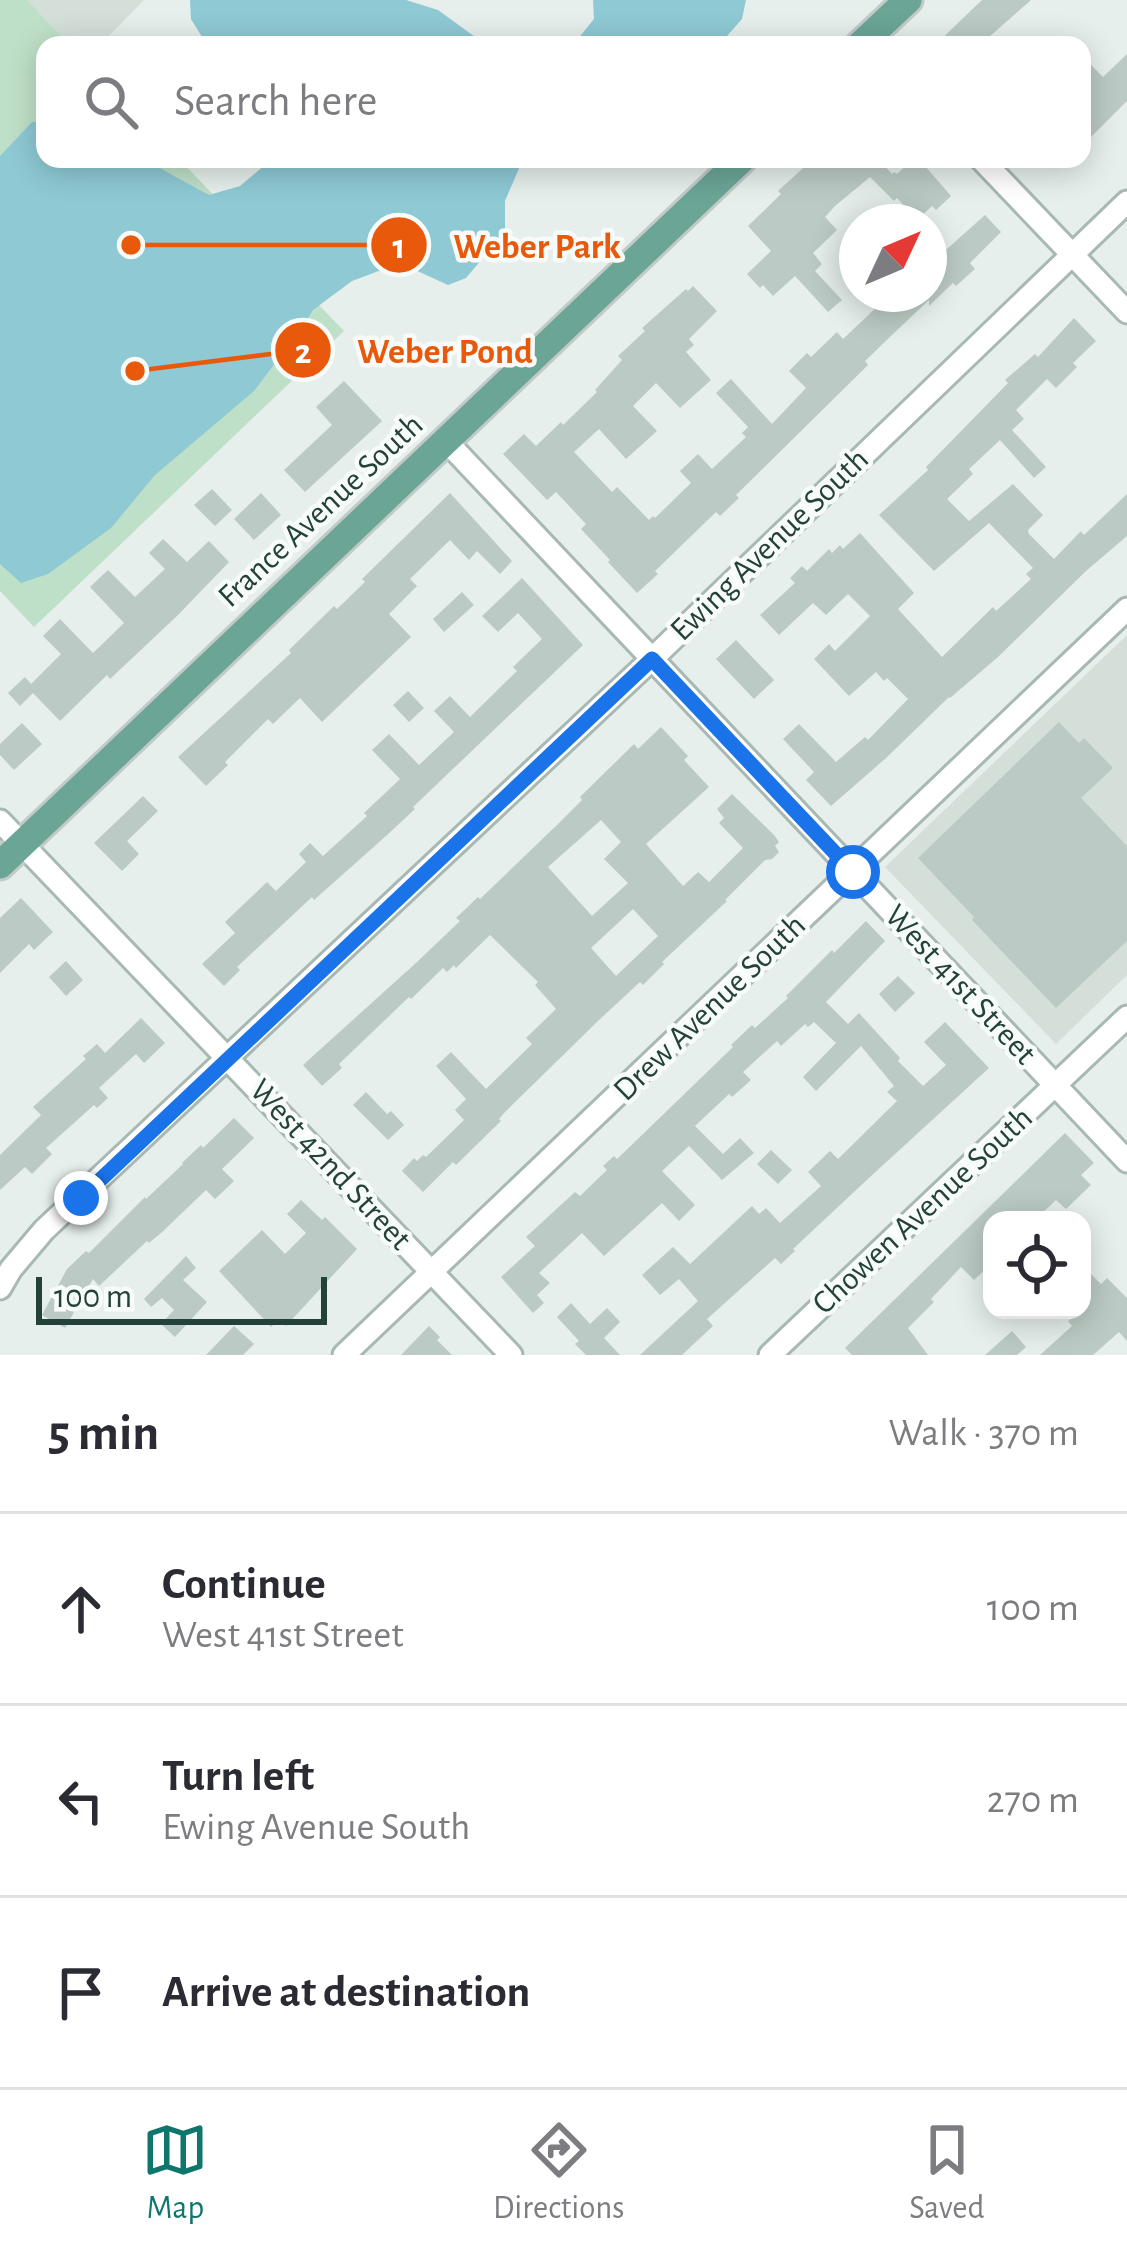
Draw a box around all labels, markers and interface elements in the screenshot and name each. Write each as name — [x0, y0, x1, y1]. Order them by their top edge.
search box — [36, 36, 1091, 168]
icon: search — [78, 69, 144, 135]
text: Search here — [174, 79, 377, 124]
north arrow — [839, 204, 947, 312]
callout: Weber Park — [369, 209, 644, 281]
text: 1 — [393, 229, 405, 265]
text: Weber Park — [453, 229, 621, 265]
callout: Weber Pond — [273, 314, 557, 386]
text: 2 — [295, 334, 312, 370]
text: Weber Pond — [357, 334, 533, 370]
street label: France Avenue South — [212, 408, 430, 614]
street label: Ewing Avenue South — [665, 442, 875, 648]
route start — [826, 845, 880, 899]
street label: West 41st Street — [878, 899, 1042, 1071]
street label: Drew Avenue South — [608, 909, 812, 1107]
street label: West 42nd Street — [243, 1073, 417, 1257]
street label: Chowen Avenue South — [807, 1101, 1039, 1321]
route end — [54, 1171, 108, 1225]
map controls — [983, 1211, 1091, 1319]
button: locate — [983, 1211, 1091, 1319]
scale bar — [36, 1271, 327, 1324]
text: 100 m — [54, 1281, 132, 1314]
text: 5 min — [48, 1408, 159, 1459]
text: Walk · 370 m — [888, 1414, 1079, 1453]
text: Continue — [162, 1562, 326, 1607]
icon: ahead — [48, 1576, 114, 1642]
text: 100 m — [987, 1589, 1079, 1628]
text: West 41st Street — [162, 1616, 404, 1655]
text: Turn left — [162, 1754, 314, 1799]
icon: left — [48, 1768, 114, 1834]
text: 270 m — [987, 1781, 1079, 1820]
text: Ewing Avenue South — [162, 1808, 470, 1847]
icon: arrive — [48, 1960, 114, 2026]
text: Arrive at destination — [162, 1970, 530, 2015]
tab: Map — [142, 2117, 208, 2229]
tab: Directions — [493, 2117, 624, 2229]
tab: Saved — [909, 2117, 985, 2229]

